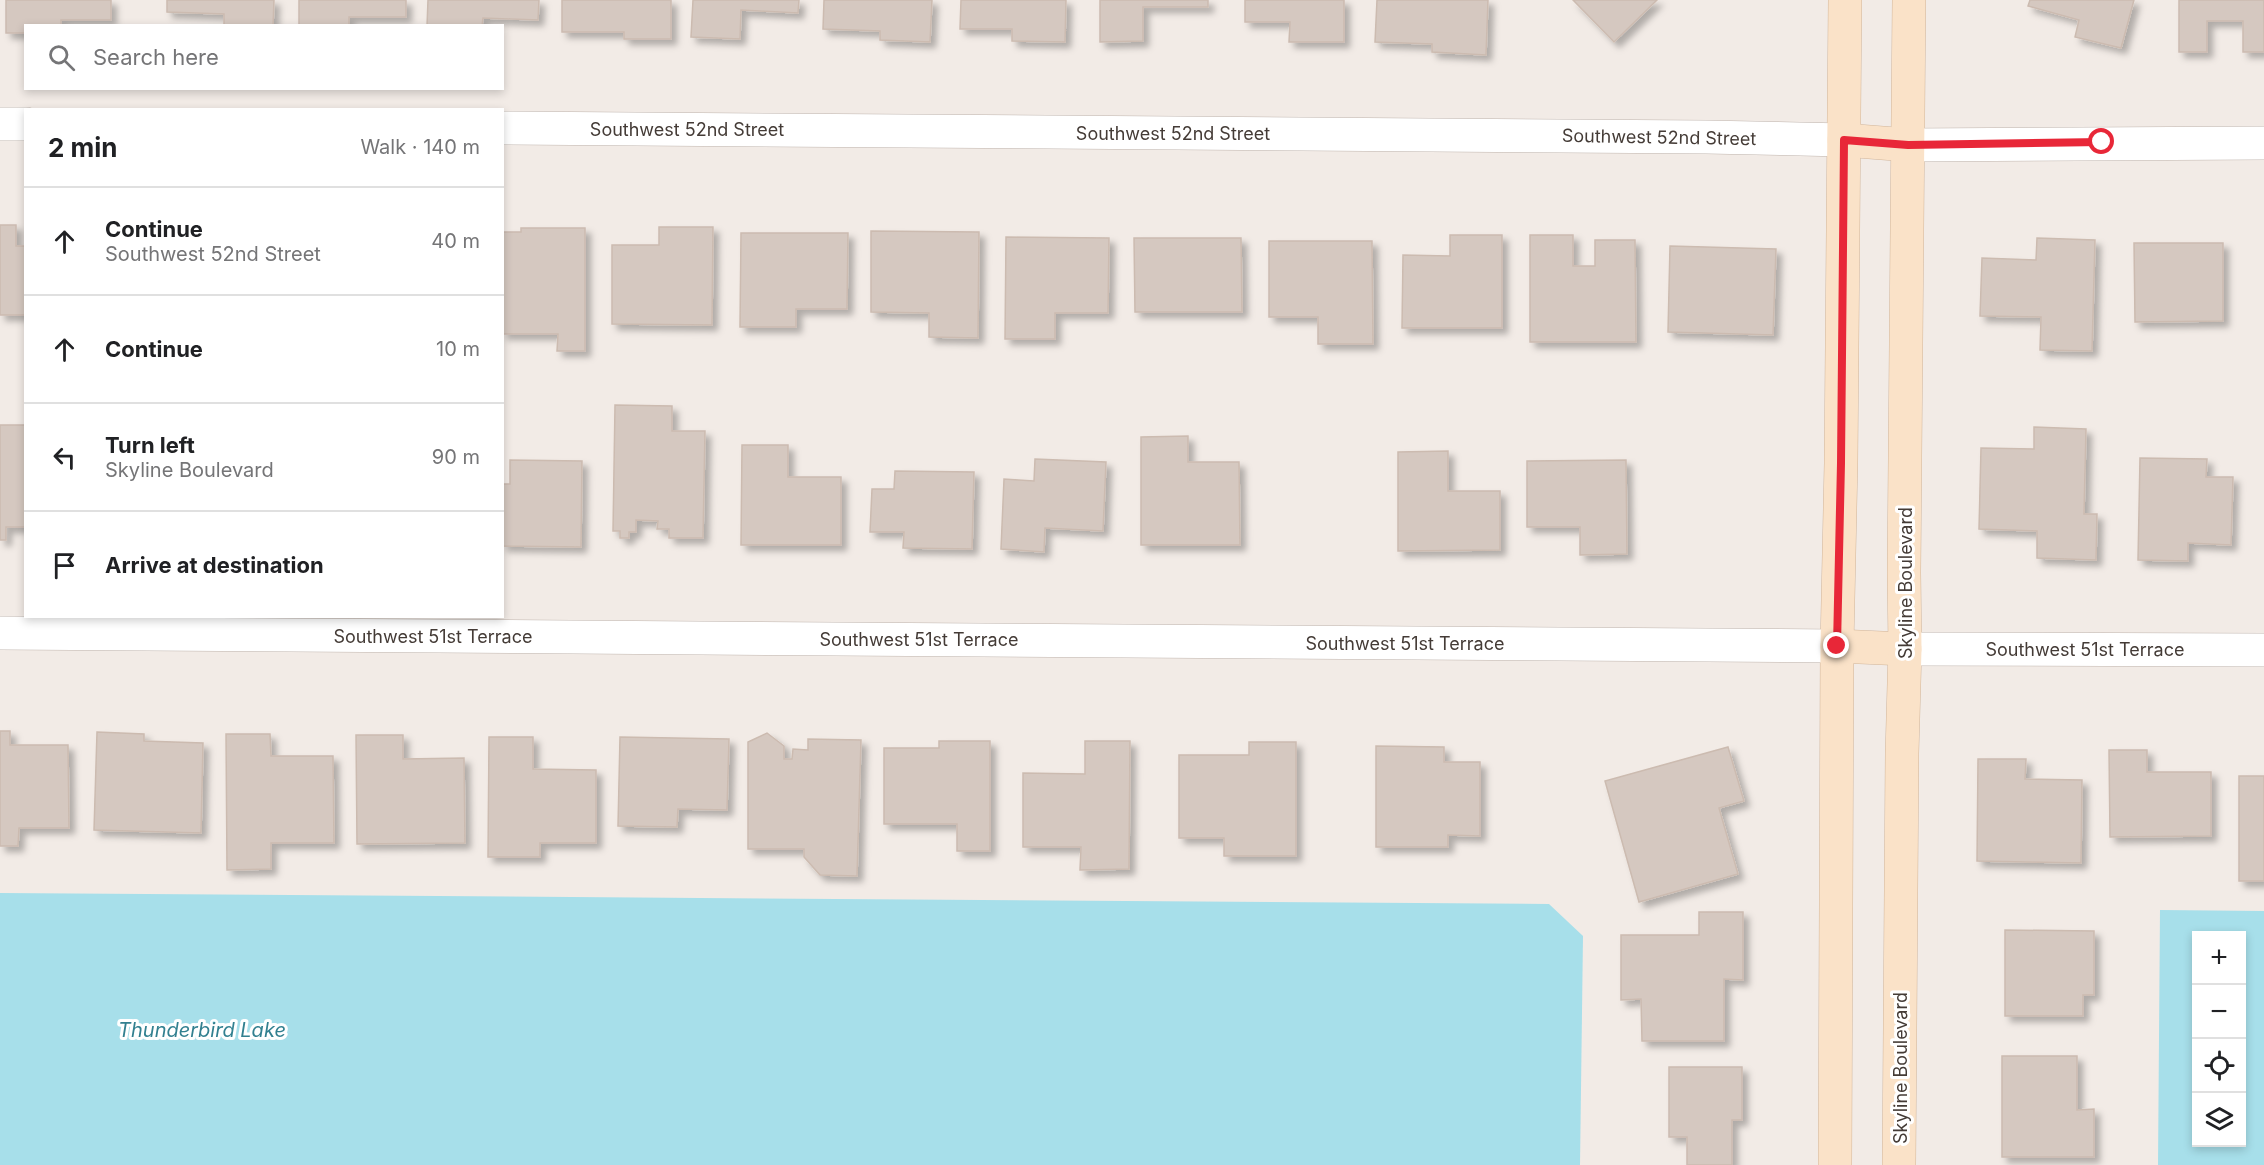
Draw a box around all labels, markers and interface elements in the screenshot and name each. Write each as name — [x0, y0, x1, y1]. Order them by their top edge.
search box — [24, 24, 504, 90]
icon: search — [45, 41, 78, 74]
text: Search here — [93, 44, 219, 70]
street label: Southwest 52nd Street — [590, 119, 784, 140]
street label: Southwest 52nd Street — [1076, 123, 1270, 144]
street label: Southwest 52nd Street — [1562, 125, 1756, 149]
route start — [2088, 128, 2114, 154]
text: 2 min — [48, 132, 118, 163]
text: Walk · 140 m — [360, 135, 480, 159]
text: Continue — [105, 216, 203, 242]
icon: ahead — [48, 225, 81, 258]
text: 40 m — [431, 229, 480, 253]
text: Southwest 52nd Street — [105, 242, 321, 266]
icon: ahead — [48, 333, 81, 366]
text: Continue — [105, 336, 203, 362]
text: 10 m — [436, 337, 480, 361]
text: Turn left — [105, 432, 195, 458]
icon: left — [48, 441, 81, 474]
text: 90 m — [432, 445, 480, 469]
text: Skyline Boulevard — [105, 458, 274, 482]
street label: Skyline Boulevard — [1895, 507, 1916, 659]
icon: arrive — [48, 549, 81, 582]
text: Arrive at destination — [105, 552, 324, 578]
street label: Southwest 51st Terrace — [333, 626, 533, 647]
street label: Southwest 51st Terrace — [819, 629, 1019, 650]
route end — [1823, 632, 1849, 658]
street label: Southwest 51st Terrace — [1305, 633, 1505, 654]
street label: Southwest 51st Terrace — [1985, 639, 2185, 660]
map controls — [2192, 931, 2246, 1147]
button: + — [2192, 931, 2246, 985]
button: − — [2192, 985, 2246, 1039]
street label: Skyline Boulevard — [1890, 992, 1911, 1144]
water label: Thunderbird Lake — [118, 1018, 286, 1042]
button: locate — [2192, 1039, 2246, 1093]
button: layers — [2192, 1093, 2246, 1147]

